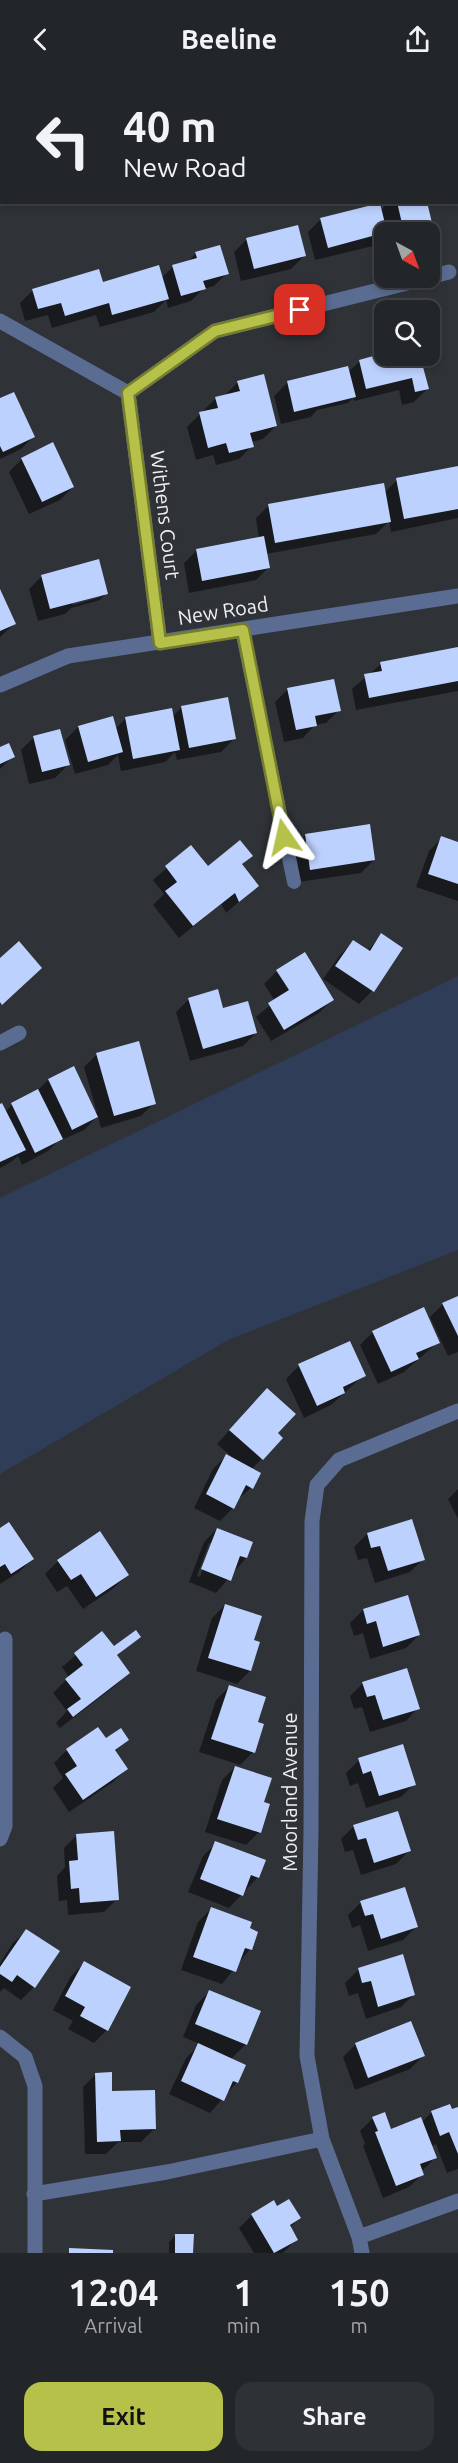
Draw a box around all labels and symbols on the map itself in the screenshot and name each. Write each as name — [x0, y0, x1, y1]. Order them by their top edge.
north arrow — [374, 222, 440, 288]
pin — [274, 284, 325, 335]
street label: Withens Court — [146, 449, 185, 581]
street label: New Road — [176, 592, 270, 629]
position arrow — [252, 805, 316, 869]
street label: Moorland Avenue — [278, 1713, 301, 1872]

